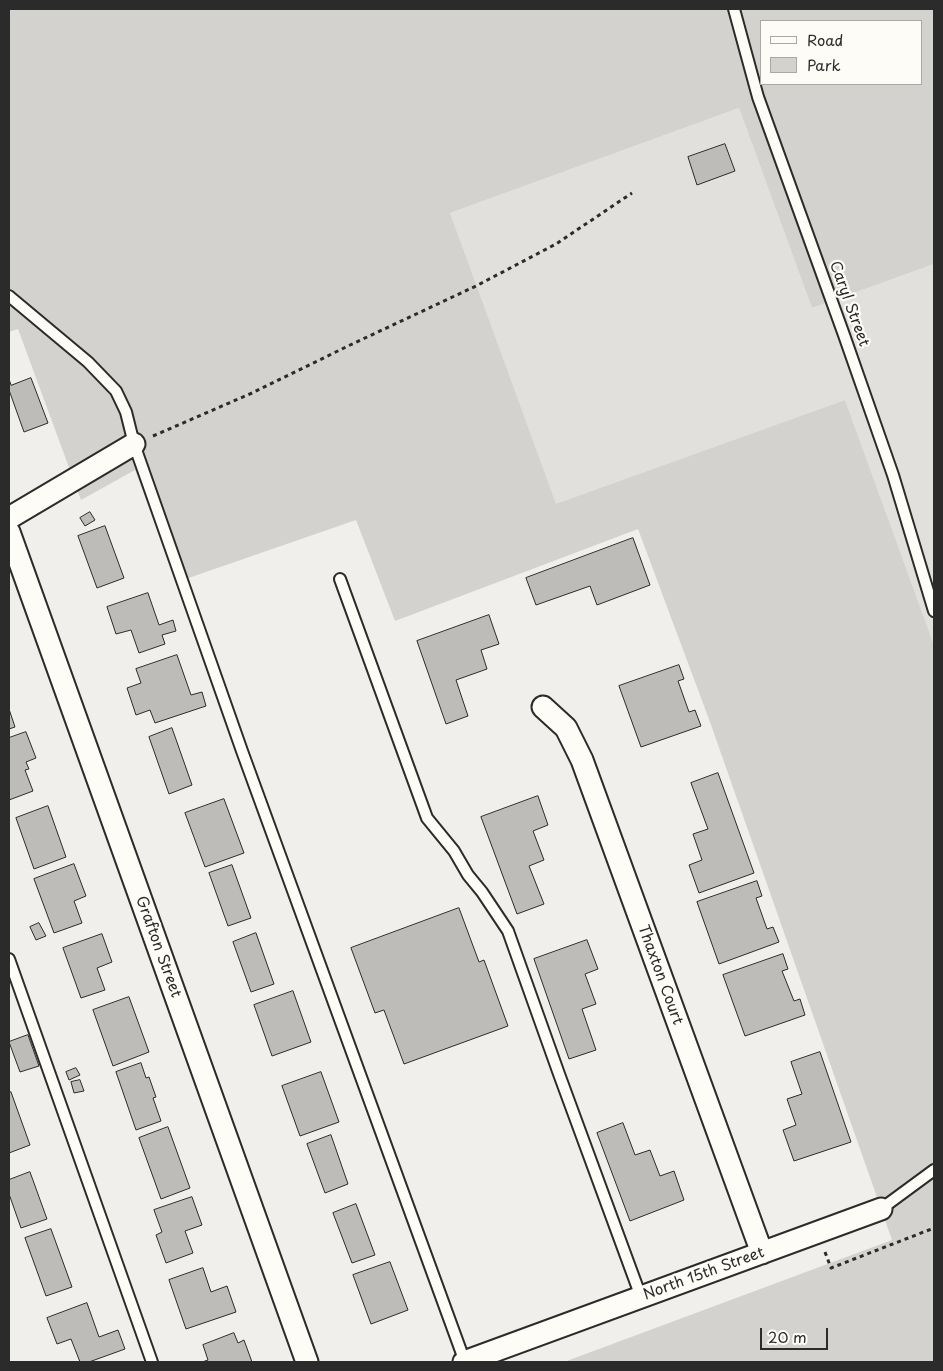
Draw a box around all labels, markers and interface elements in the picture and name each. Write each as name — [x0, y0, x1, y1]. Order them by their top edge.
legend — [760, 20, 923, 85]
text: Road — [807, 28, 843, 51]
text: Park — [807, 53, 841, 76]
street label: Caryl Street — [825, 259, 873, 349]
street label: Grafton Street — [131, 894, 185, 1000]
street label: Thaxton Court — [634, 923, 686, 1027]
street label: North 15th Street — [641, 1244, 767, 1304]
scale bar — [763, 1318, 830, 1350]
text: 20 m — [768, 1325, 807, 1348]

